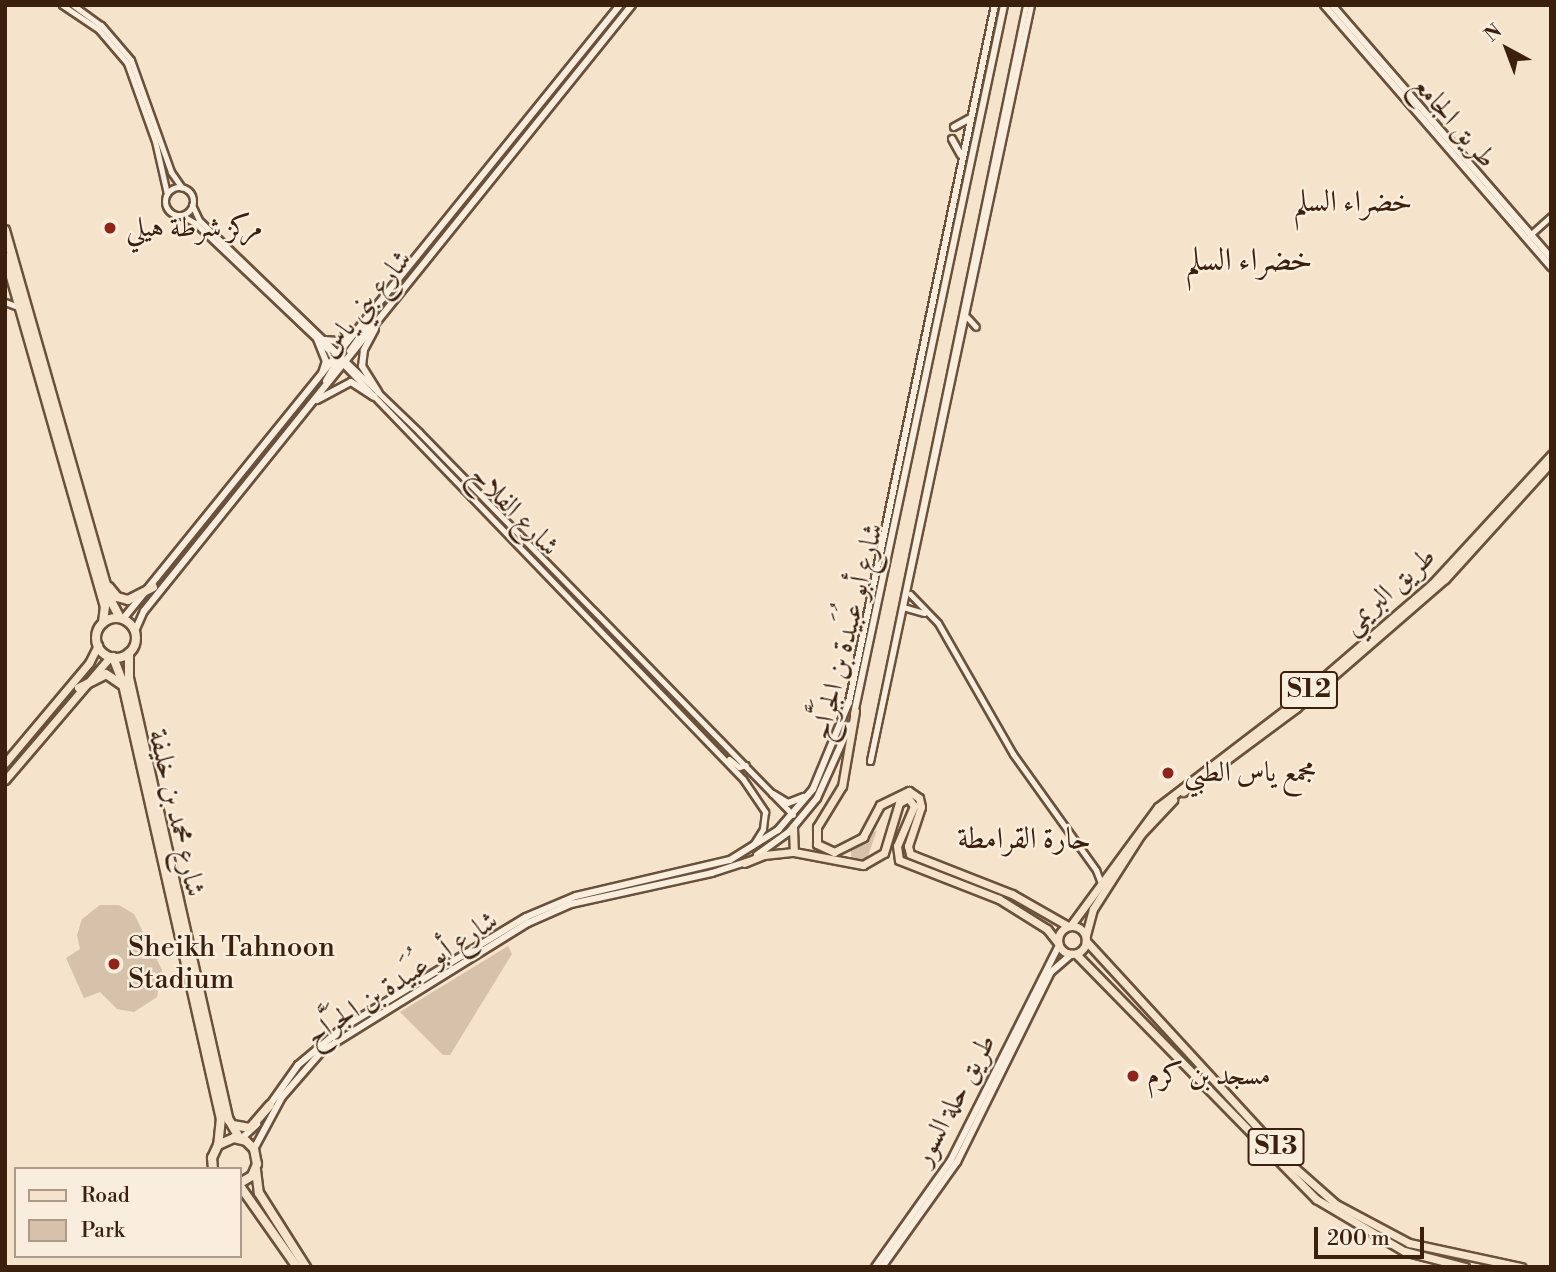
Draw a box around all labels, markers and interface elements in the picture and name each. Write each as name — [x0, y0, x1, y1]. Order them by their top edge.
north arrow — [1472, 14, 1542, 84]
text: N — [1480, 19, 1507, 47]
street label: طريق الجامع — [1405, 69, 1503, 175]
district label: خضراء السلم — [1294, 184, 1412, 220]
place label: مركز شرطة هيلي — [126, 211, 263, 245]
marker: مركز شرطة هيلي — [100, 218, 120, 238]
district label: خضراء السلم — [1186, 241, 1312, 279]
street label: شارع بني ياس — [313, 244, 419, 364]
street label: شارع الفلاح — [462, 458, 566, 564]
street label: شارع أبو عُبَيدة بن الجَرَّاح — [805, 520, 891, 744]
street label: طريق البريمي — [1335, 540, 1443, 642]
road number: S12 — [1279, 668, 1339, 712]
street label: شارع محمد بن خليفة — [140, 726, 212, 900]
place label: مجمع ياس الطبي — [1184, 756, 1316, 790]
marker: مجمع ياس الطبي — [1158, 763, 1178, 783]
district label: حارة القرامطة — [957, 821, 1091, 857]
street label: شارع أبو عُبَيدة بن الجَرَّاح — [300, 904, 504, 1054]
place label: Sheikh Tahnoon Stadium — [128, 931, 335, 997]
marker: Sheikh Tahnoon Stadium — [106, 956, 122, 972]
street label: طريق حلة السور — [906, 1029, 1004, 1171]
place label: مسجد بن كرم — [1147, 1059, 1271, 1093]
marker: مسجد بن كرم — [1125, 1068, 1141, 1084]
road number: S13 — [1246, 1124, 1306, 1170]
legend — [14, 1167, 242, 1258]
text: Road — [81, 1183, 130, 1209]
scale bar — [1318, 1212, 1428, 1256]
text: Park — [81, 1218, 125, 1244]
text: 200 m — [1327, 1226, 1390, 1252]

